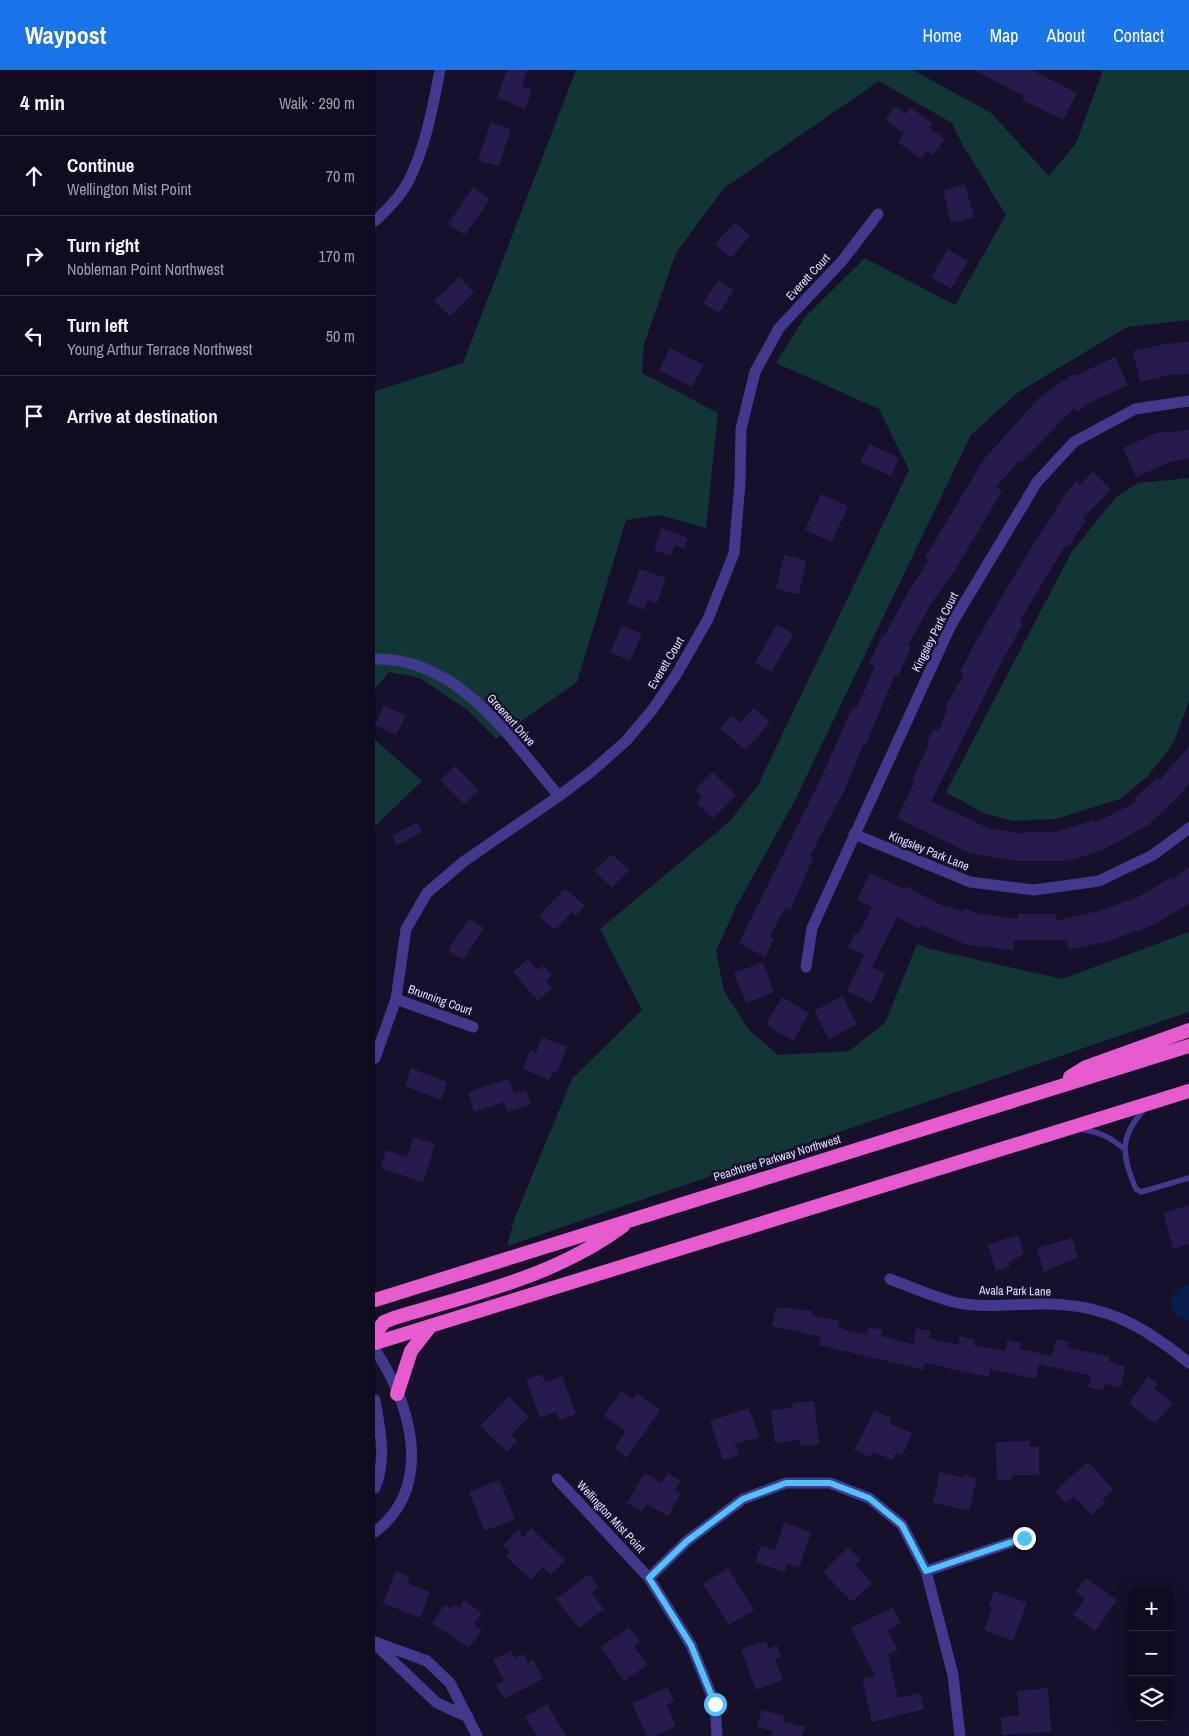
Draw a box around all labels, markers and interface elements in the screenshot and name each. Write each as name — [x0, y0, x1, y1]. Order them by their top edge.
text: Waypost — [25, 19, 106, 51]
text: Home — [922, 23, 962, 48]
text: Map — [990, 23, 1019, 48]
text: About — [1047, 23, 1085, 48]
text: Contact — [1113, 23, 1164, 48]
text: 4 min — [20, 88, 65, 117]
text: Walk · 290 m — [279, 92, 355, 114]
text: Continue — [67, 152, 135, 178]
icon: ahead — [20, 162, 48, 190]
text: 70 m — [326, 165, 355, 187]
text: Wellington Mist Point — [67, 178, 191, 200]
text: Turn right — [67, 232, 139, 258]
icon: right — [20, 242, 48, 270]
text: 170 m — [319, 245, 355, 267]
street label: Everett Court — [782, 250, 834, 304]
text: Nobleman Point Northwest — [67, 258, 224, 280]
text: Turn left — [67, 312, 128, 338]
icon: left — [20, 322, 48, 350]
text: 50 m — [326, 325, 355, 347]
text: Young Arthur Terrace Northwest — [67, 338, 252, 360]
icon: arrive — [20, 402, 48, 430]
text: Arrive at destination — [67, 403, 218, 429]
street label: Kingsley Park Court — [908, 589, 962, 675]
street label: Everett Court — [644, 634, 688, 692]
street label: Greenert Drive — [483, 690, 539, 750]
street label: Kingsley Park Lane — [886, 828, 972, 874]
street label: Brunning Court — [406, 981, 474, 1019]
street label: Peachtree Parkway Northwest — [711, 1131, 843, 1185]
street label: Avala Park Lane — [978, 1282, 1051, 1300]
street label: Wellington Mist Point — [573, 1477, 649, 1557]
route end — [1013, 1527, 1036, 1550]
map controls — [1129, 1586, 1174, 1721]
button: + — [1129, 1586, 1174, 1631]
button: − — [1129, 1631, 1174, 1676]
button: layers — [1129, 1676, 1174, 1721]
route start — [704, 1693, 727, 1716]

